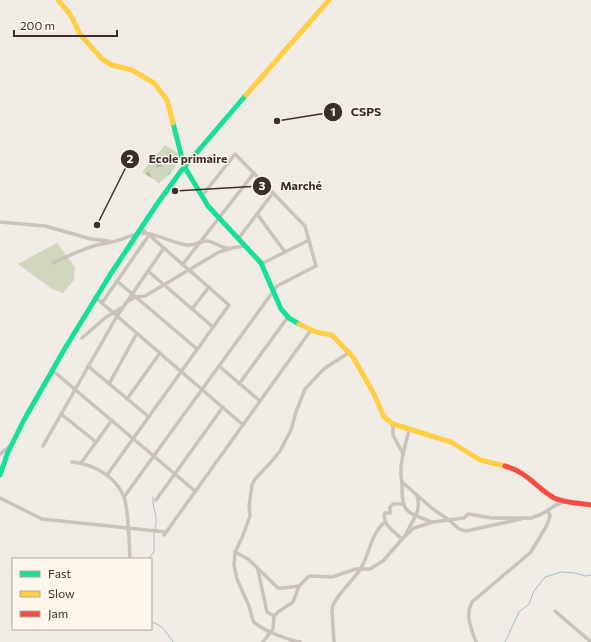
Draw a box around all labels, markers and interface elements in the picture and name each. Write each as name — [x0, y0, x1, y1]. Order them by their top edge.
scale bar — [14, 12, 117, 38]
text: 200 m — [20, 18, 55, 32]
callout: CSPS — [323, 100, 389, 124]
text: 1 — [330, 104, 336, 118]
text: CSPS — [351, 104, 381, 118]
callout: Ecole primaire — [120, 147, 235, 171]
text: 2 — [127, 151, 134, 165]
text: Ecole primaire — [149, 151, 227, 165]
callout: Marché — [252, 174, 330, 198]
text: 3 — [259, 178, 266, 192]
text: Marché — [280, 178, 322, 192]
legend — [12, 558, 152, 630]
text: Fast — [48, 566, 71, 580]
text: Slow — [48, 586, 75, 600]
text: Jam — [48, 606, 68, 621]

